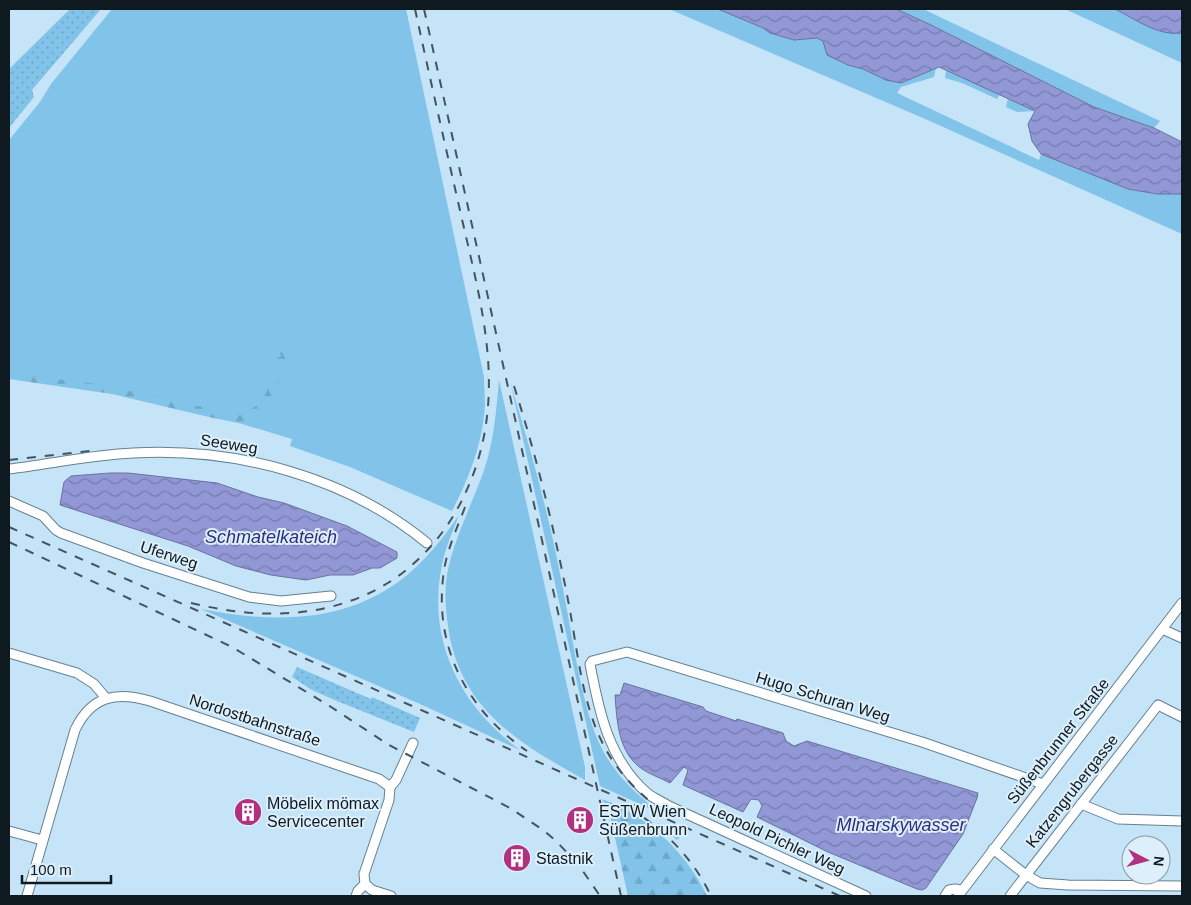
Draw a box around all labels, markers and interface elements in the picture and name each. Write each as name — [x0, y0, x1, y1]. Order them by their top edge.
street label: Seeweg — [199, 431, 259, 457]
water label: Schmatelkateich — [205, 527, 337, 547]
street label: Uferweg — [138, 538, 200, 572]
street label: Hugo Schuran Weg — [754, 669, 892, 725]
street label: Süßenbrunner Straße — [1004, 675, 1112, 807]
street label: Nordostbahnstraße — [187, 691, 323, 749]
street label: Katzengrubergasse — [1023, 731, 1121, 851]
place label: Möbelix mömax Servicecenter — [267, 795, 379, 830]
building icon: Möbelix mömax Servicecenter — [233, 797, 263, 827]
street label: Leopold Pichler Weg — [707, 800, 847, 878]
place label: ESTW Wien Süßenbrunn — [599, 803, 687, 838]
building icon: ESTW Wien Süßenbrunn — [565, 805, 595, 835]
water label: Mlnarskywasser — [836, 815, 967, 835]
north arrow — [1121, 835, 1171, 885]
building icon: Stastnik — [502, 843, 532, 873]
place label: Stastnik — [536, 850, 594, 867]
scale bar — [22, 852, 111, 884]
text: N — [1150, 855, 1167, 867]
text: 100 m — [30, 861, 72, 878]

